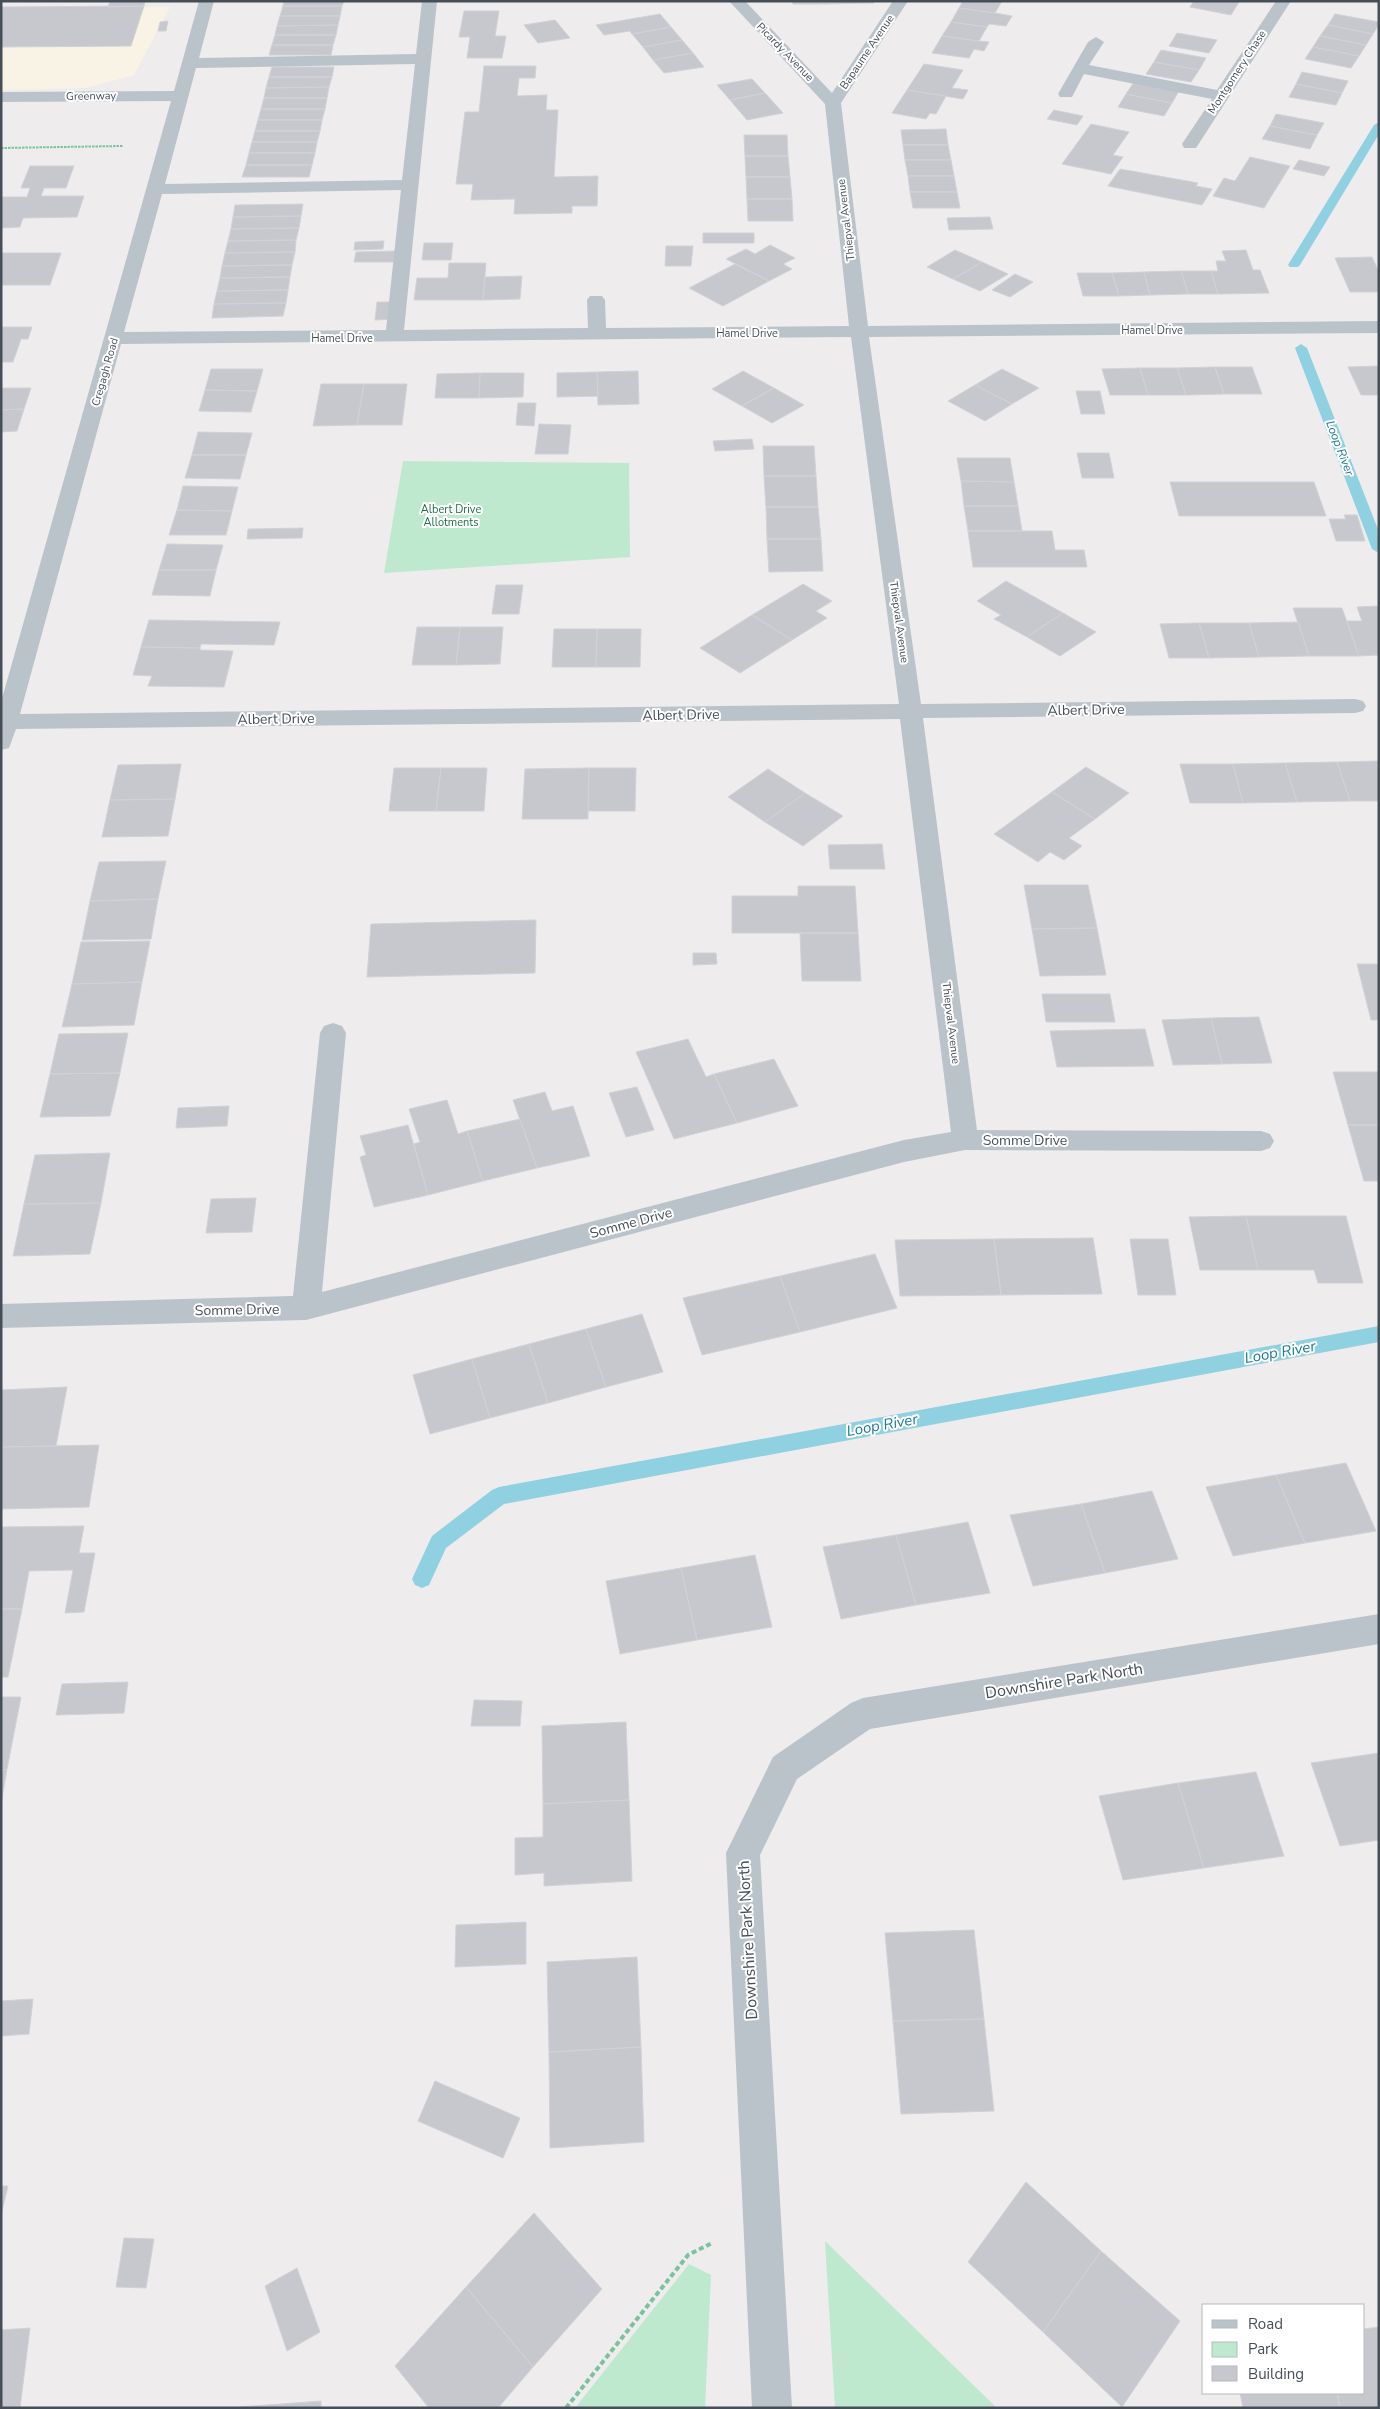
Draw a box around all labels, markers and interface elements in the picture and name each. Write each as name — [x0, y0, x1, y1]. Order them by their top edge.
street label: Bapaume Avenue — [836, 12, 898, 92]
street label: Picardy Avenue — [753, 19, 817, 85]
street label: Montgomery Chase — [1204, 27, 1270, 117]
street label: Greenway — [66, 88, 117, 104]
street label: Thiepval Avenue — [834, 178, 858, 262]
street label: Hamel Drive — [1121, 323, 1183, 338]
street label: Hamel Drive — [716, 326, 778, 341]
street label: Hamel Drive — [311, 331, 373, 346]
street label: Cregagh Road — [88, 336, 122, 408]
water label: Loop River — [1322, 418, 1358, 478]
park label: Albert Drive Allotments — [421, 502, 481, 530]
street label: Thiepval Avenue — [886, 580, 912, 664]
street label: Albert Drive — [1047, 700, 1125, 720]
street label: Albert Drive — [642, 705, 720, 725]
street label: Albert Drive — [237, 709, 315, 729]
street label: Thiepval Avenue — [939, 981, 963, 1065]
street label: Somme Drive — [983, 1131, 1067, 1150]
street label: Somme Drive — [588, 1203, 674, 1243]
street label: Somme Drive — [195, 1300, 279, 1320]
water label: Loop River — [1243, 1336, 1318, 1368]
water label: Loop River — [845, 1409, 920, 1441]
street label: Downshire Park North — [983, 1658, 1145, 1704]
street label: Downshire Park North — [733, 1860, 763, 2020]
legend — [1202, 2304, 1365, 2394]
text: Road — [1248, 2314, 1283, 2334]
text: Park — [1248, 2339, 1278, 2359]
text: Building — [1248, 2364, 1304, 2384]

